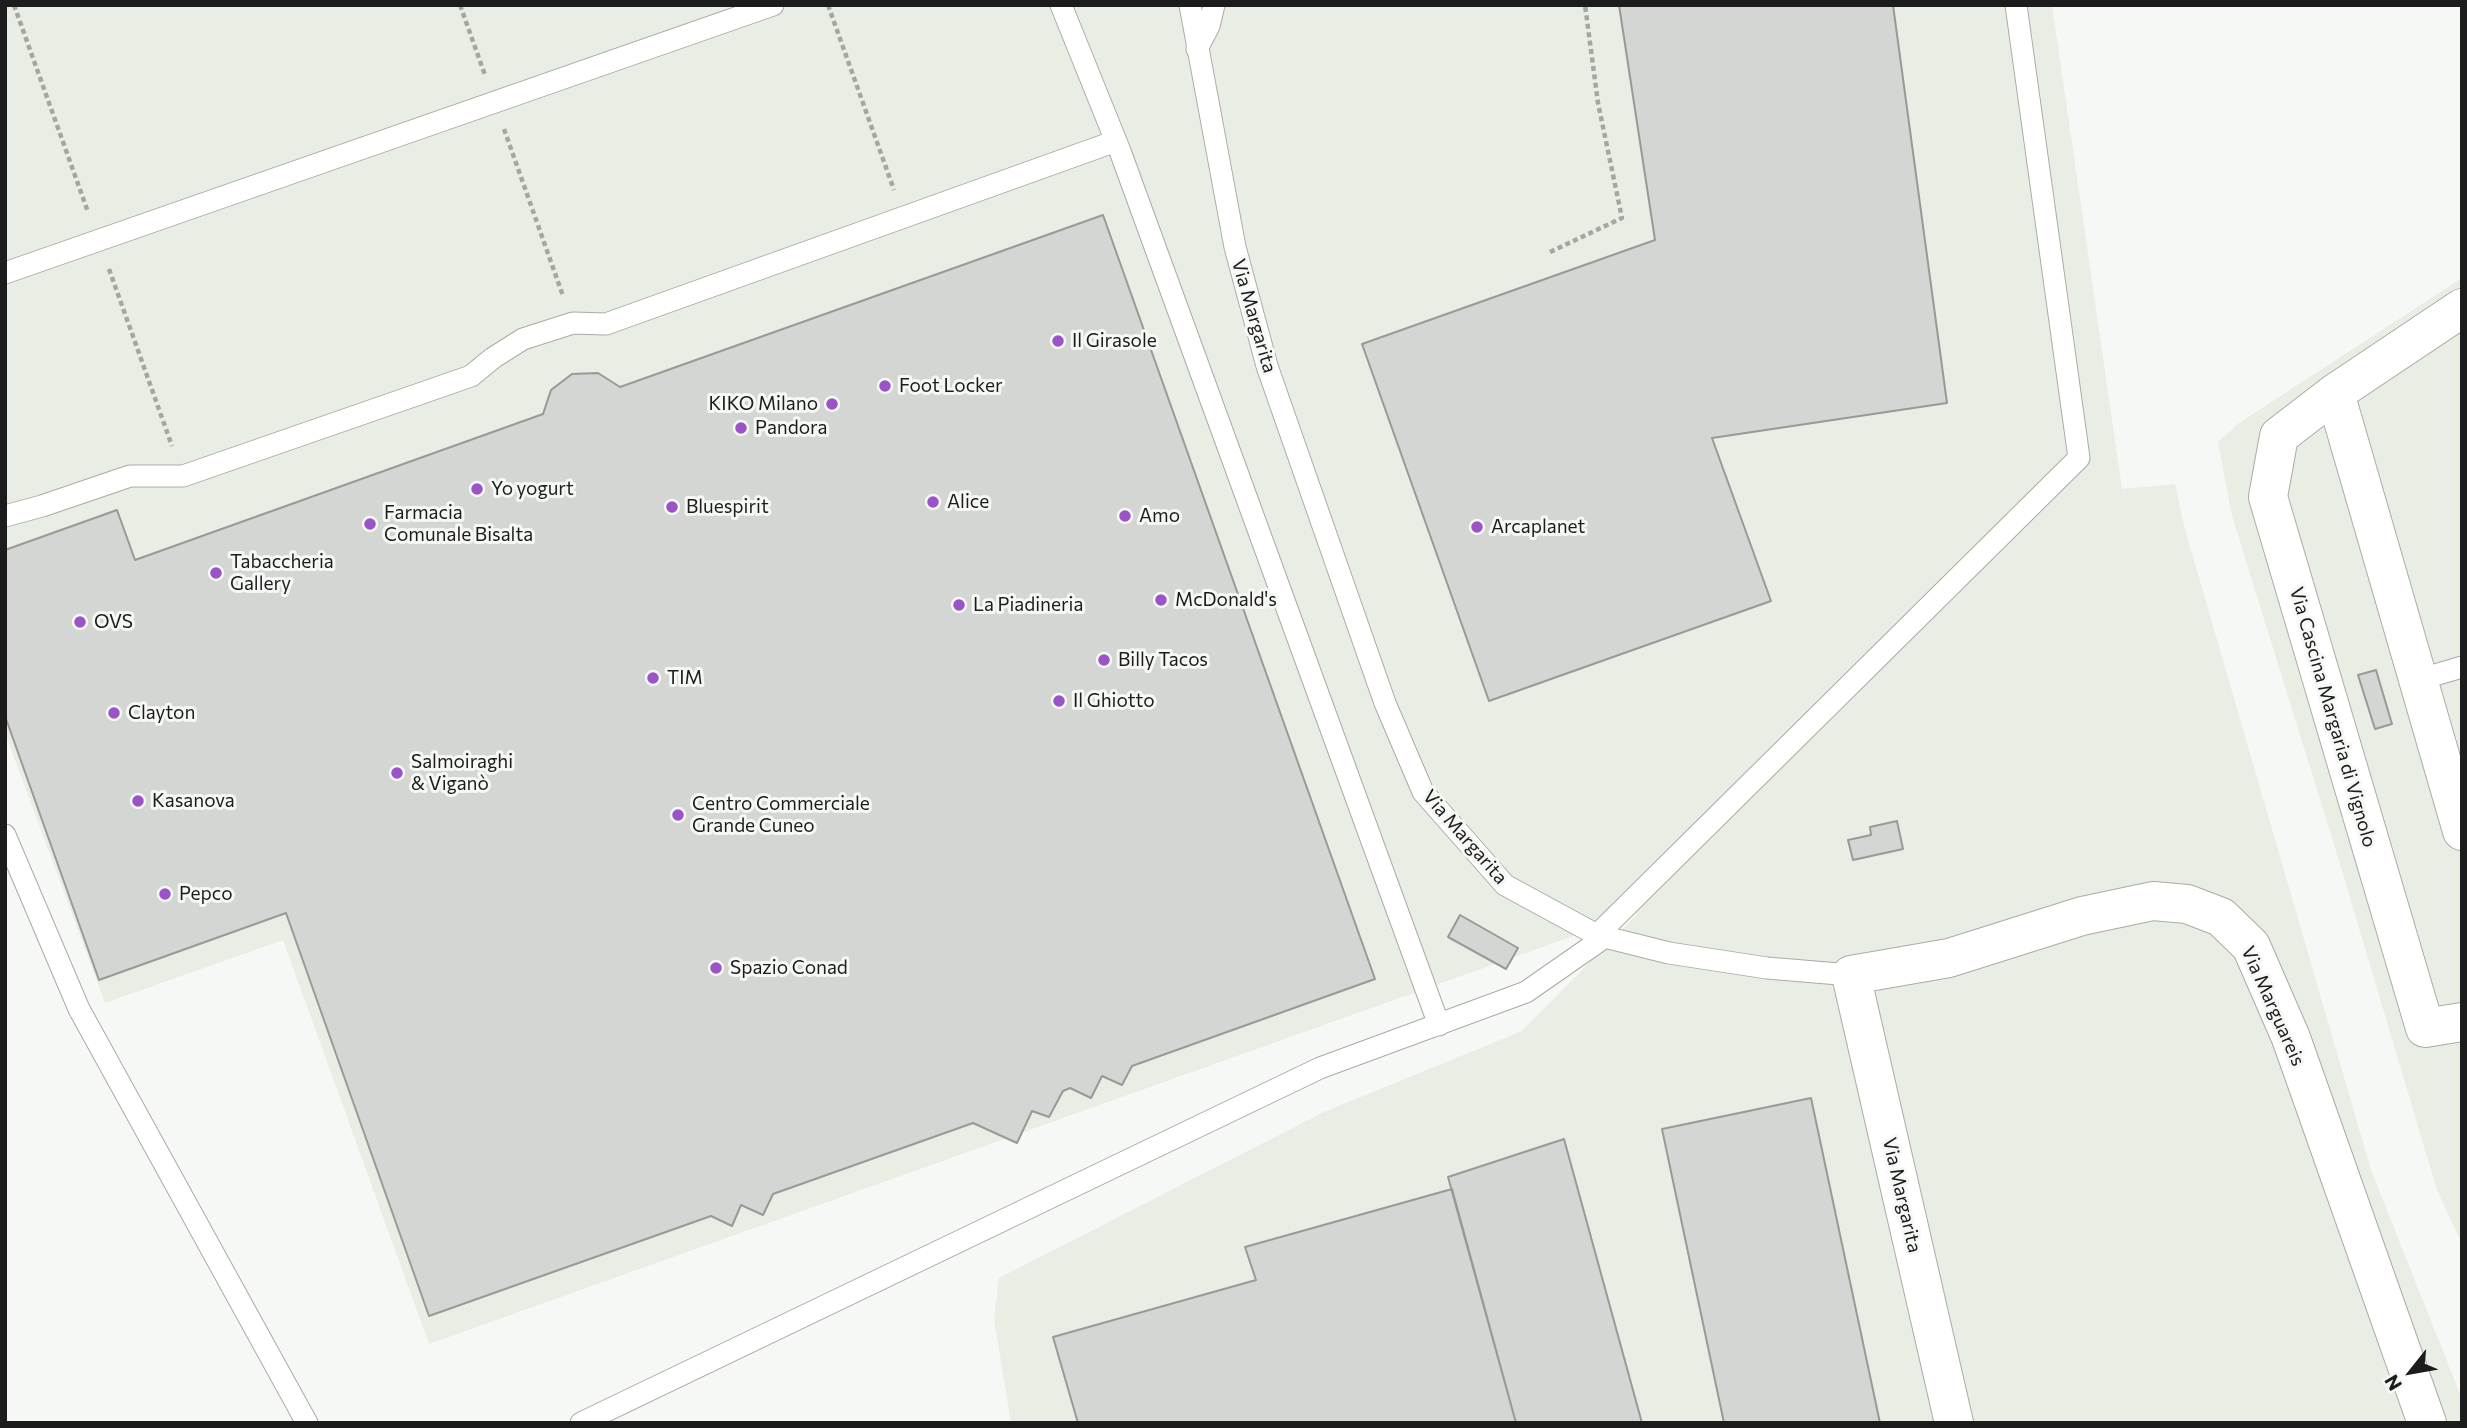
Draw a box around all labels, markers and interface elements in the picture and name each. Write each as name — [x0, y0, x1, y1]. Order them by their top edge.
street label: Via Margarita — [1227, 256, 1281, 376]
place label: Il Girasole — [1072, 330, 1157, 352]
marker: Il Girasole — [1050, 333, 1066, 349]
place label: Foot Locker — [899, 375, 1003, 397]
marker: Foot Locker — [877, 378, 893, 394]
place label: KIKO Milano — [709, 393, 818, 415]
marker: KIKO Milano — [824, 396, 840, 412]
place label: Pandora — [755, 417, 827, 439]
marker: Pandora — [733, 420, 749, 436]
place label: Yo yogurt — [491, 478, 574, 500]
marker: Yo yogurt — [469, 481, 485, 497]
place label: Alice — [947, 491, 989, 513]
marker: Alice — [925, 494, 941, 510]
place label: Bluespirit — [686, 496, 769, 518]
marker: Bluespirit — [664, 499, 680, 515]
place label: Farmacia Comunale Bisalta — [384, 502, 533, 546]
place label: Amo — [1139, 505, 1180, 527]
marker: Amo — [1117, 508, 1133, 524]
marker: Farmacia Comunale Bisalta — [362, 516, 378, 532]
place label: Arcaplanet — [1491, 516, 1585, 538]
marker: Arcaplanet — [1469, 519, 1485, 535]
place label: Tabaccheria Gallery — [230, 551, 334, 595]
marker: Tabaccheria Gallery — [208, 565, 224, 581]
street label: Via Cascina Margaria di Vignolo — [2285, 584, 2381, 850]
place label: McDonald's — [1175, 589, 1277, 611]
marker: McDonald's — [1153, 592, 1169, 608]
place label: La Piadineria — [973, 594, 1083, 616]
marker: La Piadineria — [951, 597, 967, 613]
place label: OVS — [94, 611, 133, 633]
marker: OVS — [72, 614, 88, 630]
place label: Billy Tacos — [1118, 649, 1208, 671]
marker: Billy Tacos — [1096, 652, 1112, 668]
place label: TIM — [667, 667, 703, 689]
marker: TIM — [645, 670, 661, 686]
place label: Il Ghiotto — [1073, 690, 1154, 712]
marker: Il Ghiotto — [1051, 693, 1067, 709]
place label: Clayton — [128, 702, 195, 724]
marker: Clayton — [106, 705, 122, 721]
place label: Salmoiraghi & Viganò — [411, 751, 513, 795]
marker: Salmoiraghi & Viganò — [389, 765, 405, 781]
street label: Via Margarita — [1418, 785, 1512, 889]
place label: Kasanova — [152, 790, 235, 812]
marker: Kasanova — [130, 793, 146, 809]
place label: Centro Commerciale Grande Cuneo — [692, 793, 870, 837]
marker: Centro Commerciale Grande Cuneo — [670, 807, 686, 823]
place label: Pepco — [179, 883, 233, 905]
marker: Pepco — [157, 886, 173, 902]
street label: Via Marguareis — [2236, 943, 2310, 1069]
place label: Spazio Conad — [730, 957, 848, 979]
marker: Spazio Conad — [708, 960, 724, 976]
street label: Via Margarita — [1878, 1135, 1926, 1255]
north arrow — [2376, 1337, 2446, 1407]
text: N — [2379, 1371, 2406, 1395]

